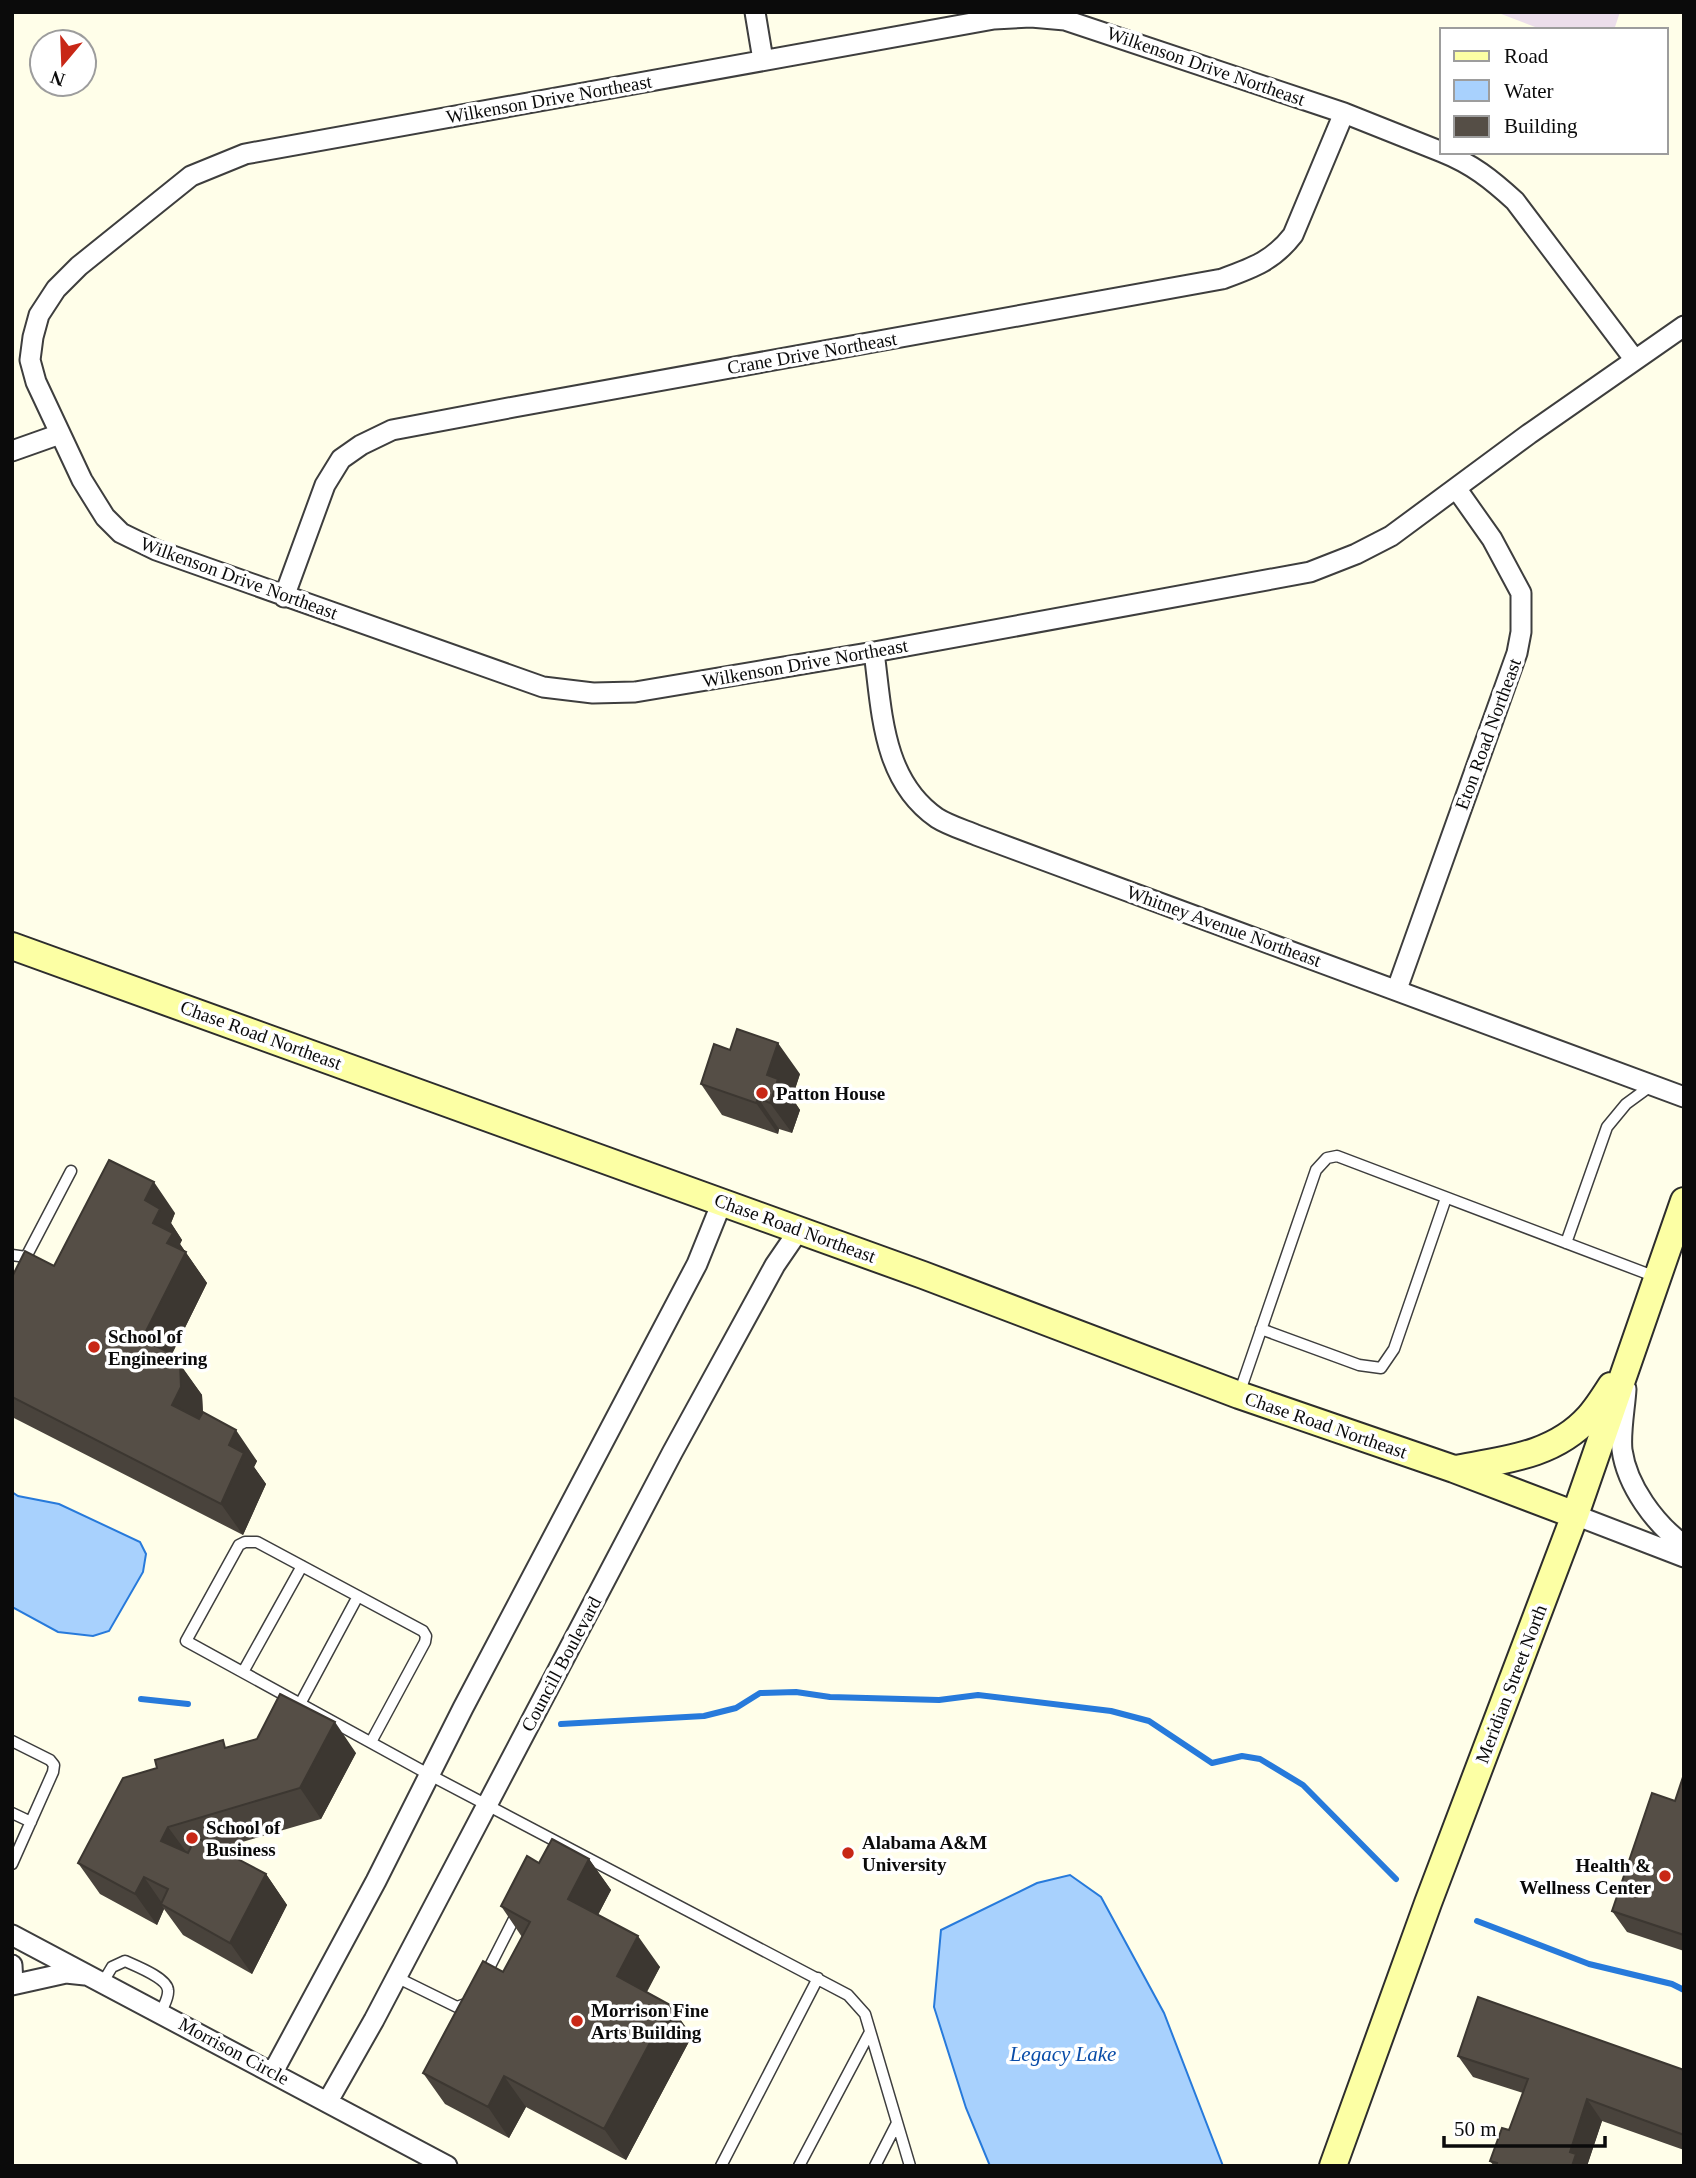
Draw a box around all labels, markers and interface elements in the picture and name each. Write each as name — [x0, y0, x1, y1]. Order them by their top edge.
street label: Wilkenson Drive Northeast — [1104, 22, 1309, 110]
north arrow — [28, 28, 98, 98]
legend — [1440, 28, 1668, 154]
text: Road — [1504, 44, 1549, 68]
text: N — [47, 66, 68, 91]
street label: Wilkenson Drive Northeast — [445, 70, 654, 127]
text: Water — [1504, 79, 1554, 103]
text: Building — [1504, 114, 1578, 138]
street label: Crane Drive Northeast — [725, 328, 899, 378]
street label: Wilkenson Drive Northeast — [138, 533, 341, 624]
street label: Wilkenson Drive Northeast — [701, 634, 910, 691]
street label: Eton Road Northeast — [1451, 655, 1525, 812]
street label: Whitney Avenue Northeast — [1124, 881, 1325, 971]
street label: Chase Road Northeast — [178, 996, 345, 1074]
place label: Patton House — [776, 1083, 885, 1104]
marker: Patton House — [754, 1085, 770, 1101]
street label: Chase Road Northeast — [712, 1189, 879, 1267]
place label: School of Engineering — [108, 1326, 208, 1369]
marker: School of Engineering — [86, 1339, 102, 1355]
street label: Chase Road Northeast — [1242, 1387, 1410, 1463]
street label: Councill Boulevard — [517, 1593, 606, 1735]
street label: Meridian Street North — [1471, 1601, 1551, 1766]
place label: School of Business — [206, 1817, 281, 1860]
marker: School of Business — [184, 1830, 200, 1846]
place label: Alabama A&M University — [862, 1832, 987, 1875]
marker: Alabama A&M University — [840, 1845, 856, 1861]
place label: Health & Wellness Center — [1520, 1855, 1652, 1898]
marker: Health & Wellness Center — [1657, 1868, 1673, 1884]
place label: Morrison Fine Arts Building — [591, 2000, 709, 2043]
street label: Morrison Circle — [175, 2013, 293, 2089]
marker: Morrison Fine Arts Building — [569, 2013, 585, 2029]
water label: Legacy Lake — [1009, 2042, 1116, 2066]
scale bar — [1444, 2104, 1605, 2148]
text: 50 m — [1454, 2117, 1497, 2141]

